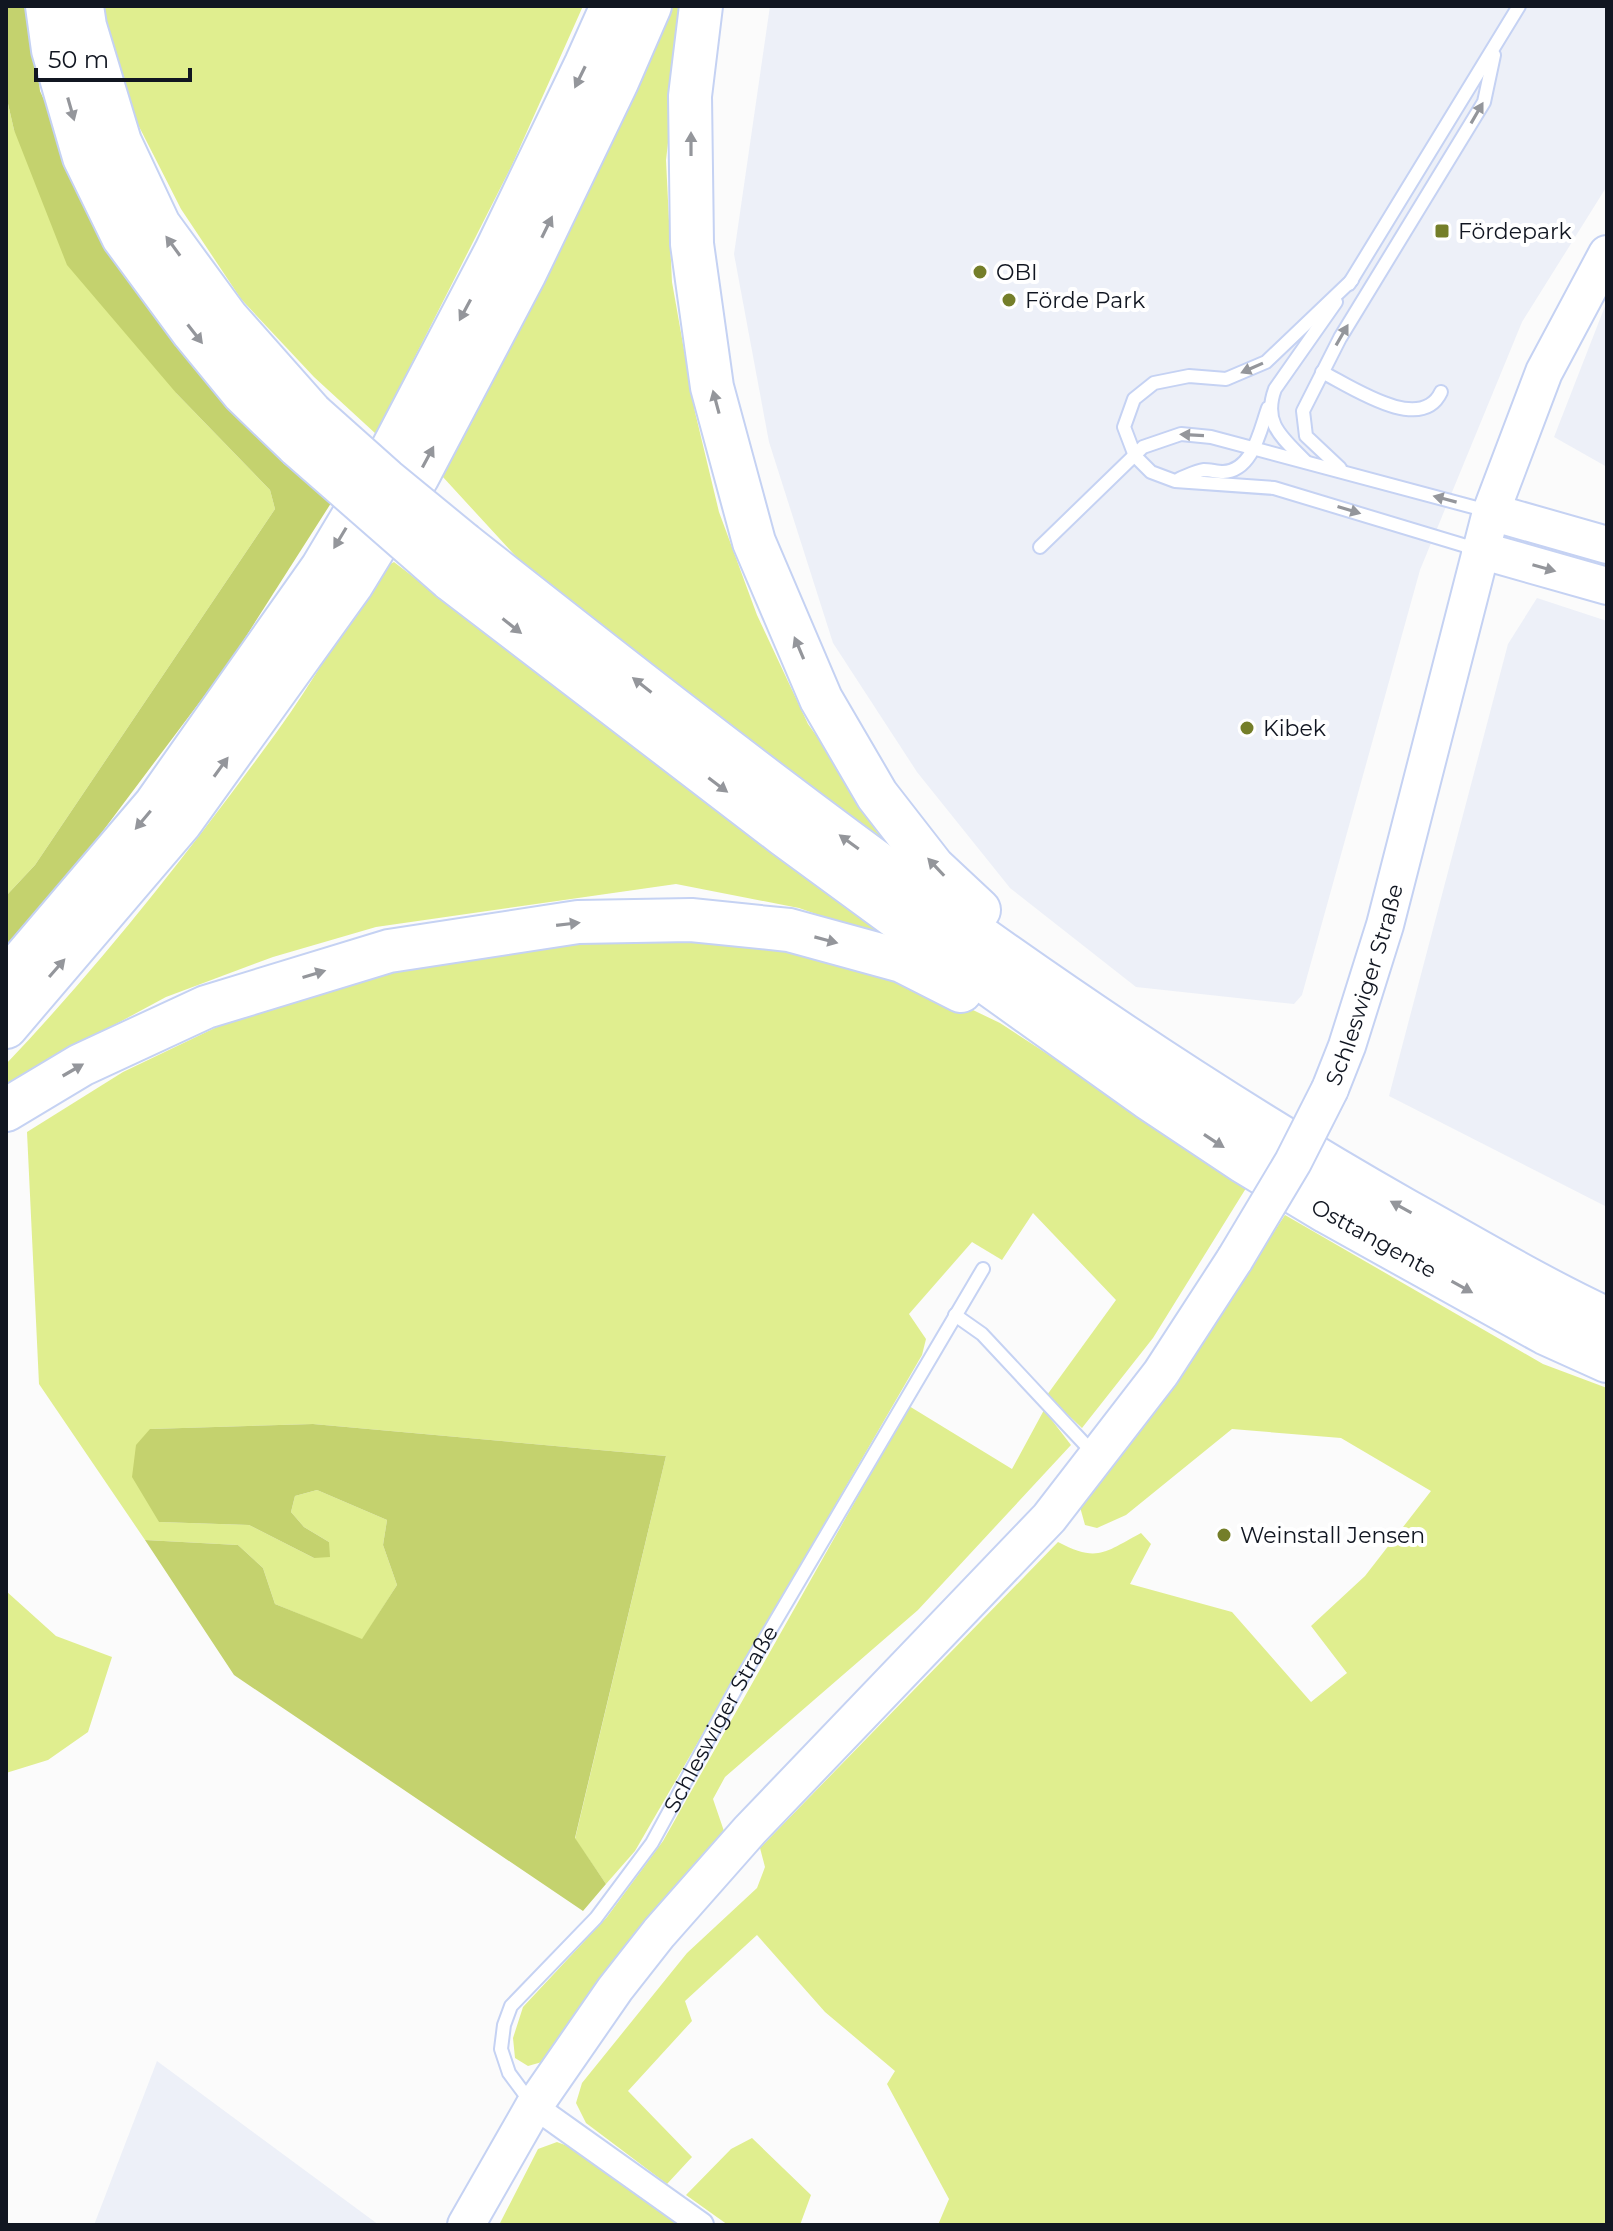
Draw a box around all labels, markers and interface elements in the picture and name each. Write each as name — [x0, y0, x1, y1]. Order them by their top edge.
scale bar — [36, 32, 190, 82]
text: 50 m — [48, 45, 109, 74]
one-way arrow — [573, 66, 587, 89]
one-way arrow — [65, 97, 77, 122]
one-way arrow — [1470, 102, 1484, 124]
one-way arrow — [685, 131, 697, 156]
one-way arrow — [540, 215, 554, 238]
place label: Fördepark — [1458, 218, 1573, 245]
marker: Fördepark — [1433, 222, 1451, 240]
one-way arrow — [166, 235, 182, 256]
place label: OBI — [996, 259, 1038, 286]
marker: OBI — [971, 263, 989, 281]
place label: Förde Park — [1025, 287, 1146, 314]
marker: Förde Park — [1000, 291, 1018, 309]
one-way arrow — [458, 299, 471, 322]
one-way arrow — [187, 324, 203, 344]
one-way arrow — [1335, 324, 1349, 346]
one-way arrow — [1241, 361, 1264, 374]
one-way arrow — [709, 390, 722, 414]
one-way arrow — [1179, 429, 1204, 442]
one-way arrow — [421, 446, 434, 469]
one-way arrow — [1432, 493, 1457, 505]
one-way arrow — [1337, 504, 1361, 517]
one-way arrow — [333, 527, 347, 549]
one-way arrow — [1532, 562, 1556, 575]
one-way arrow — [502, 618, 522, 634]
one-way arrow — [793, 636, 806, 660]
one-way arrow — [632, 677, 652, 693]
place label: Kibek — [1263, 715, 1327, 742]
marker: Kibek — [1238, 719, 1256, 737]
one-way arrow — [213, 756, 228, 777]
one-way arrow — [708, 776, 728, 792]
one-way arrow — [135, 809, 152, 829]
one-way arrow — [838, 834, 860, 850]
one-way arrow — [927, 858, 945, 877]
street label: Schleswiger Straße — [1320, 881, 1409, 1089]
one-way arrow — [556, 917, 581, 930]
one-way arrow — [815, 934, 839, 947]
one-way arrow — [48, 958, 65, 978]
one-way arrow — [302, 967, 326, 980]
one-way arrow — [62, 1063, 84, 1077]
one-way arrow — [1203, 1133, 1224, 1148]
street label: Osttangente — [1306, 1193, 1441, 1284]
one-way arrow — [1390, 1200, 1412, 1214]
one-way arrow — [1451, 1280, 1473, 1294]
place label: Weinstall Jensen — [1240, 1522, 1425, 1549]
marker: Weinstall Jensen — [1215, 1526, 1233, 1544]
street label: Schleswiger Straße — [658, 1621, 784, 1817]

